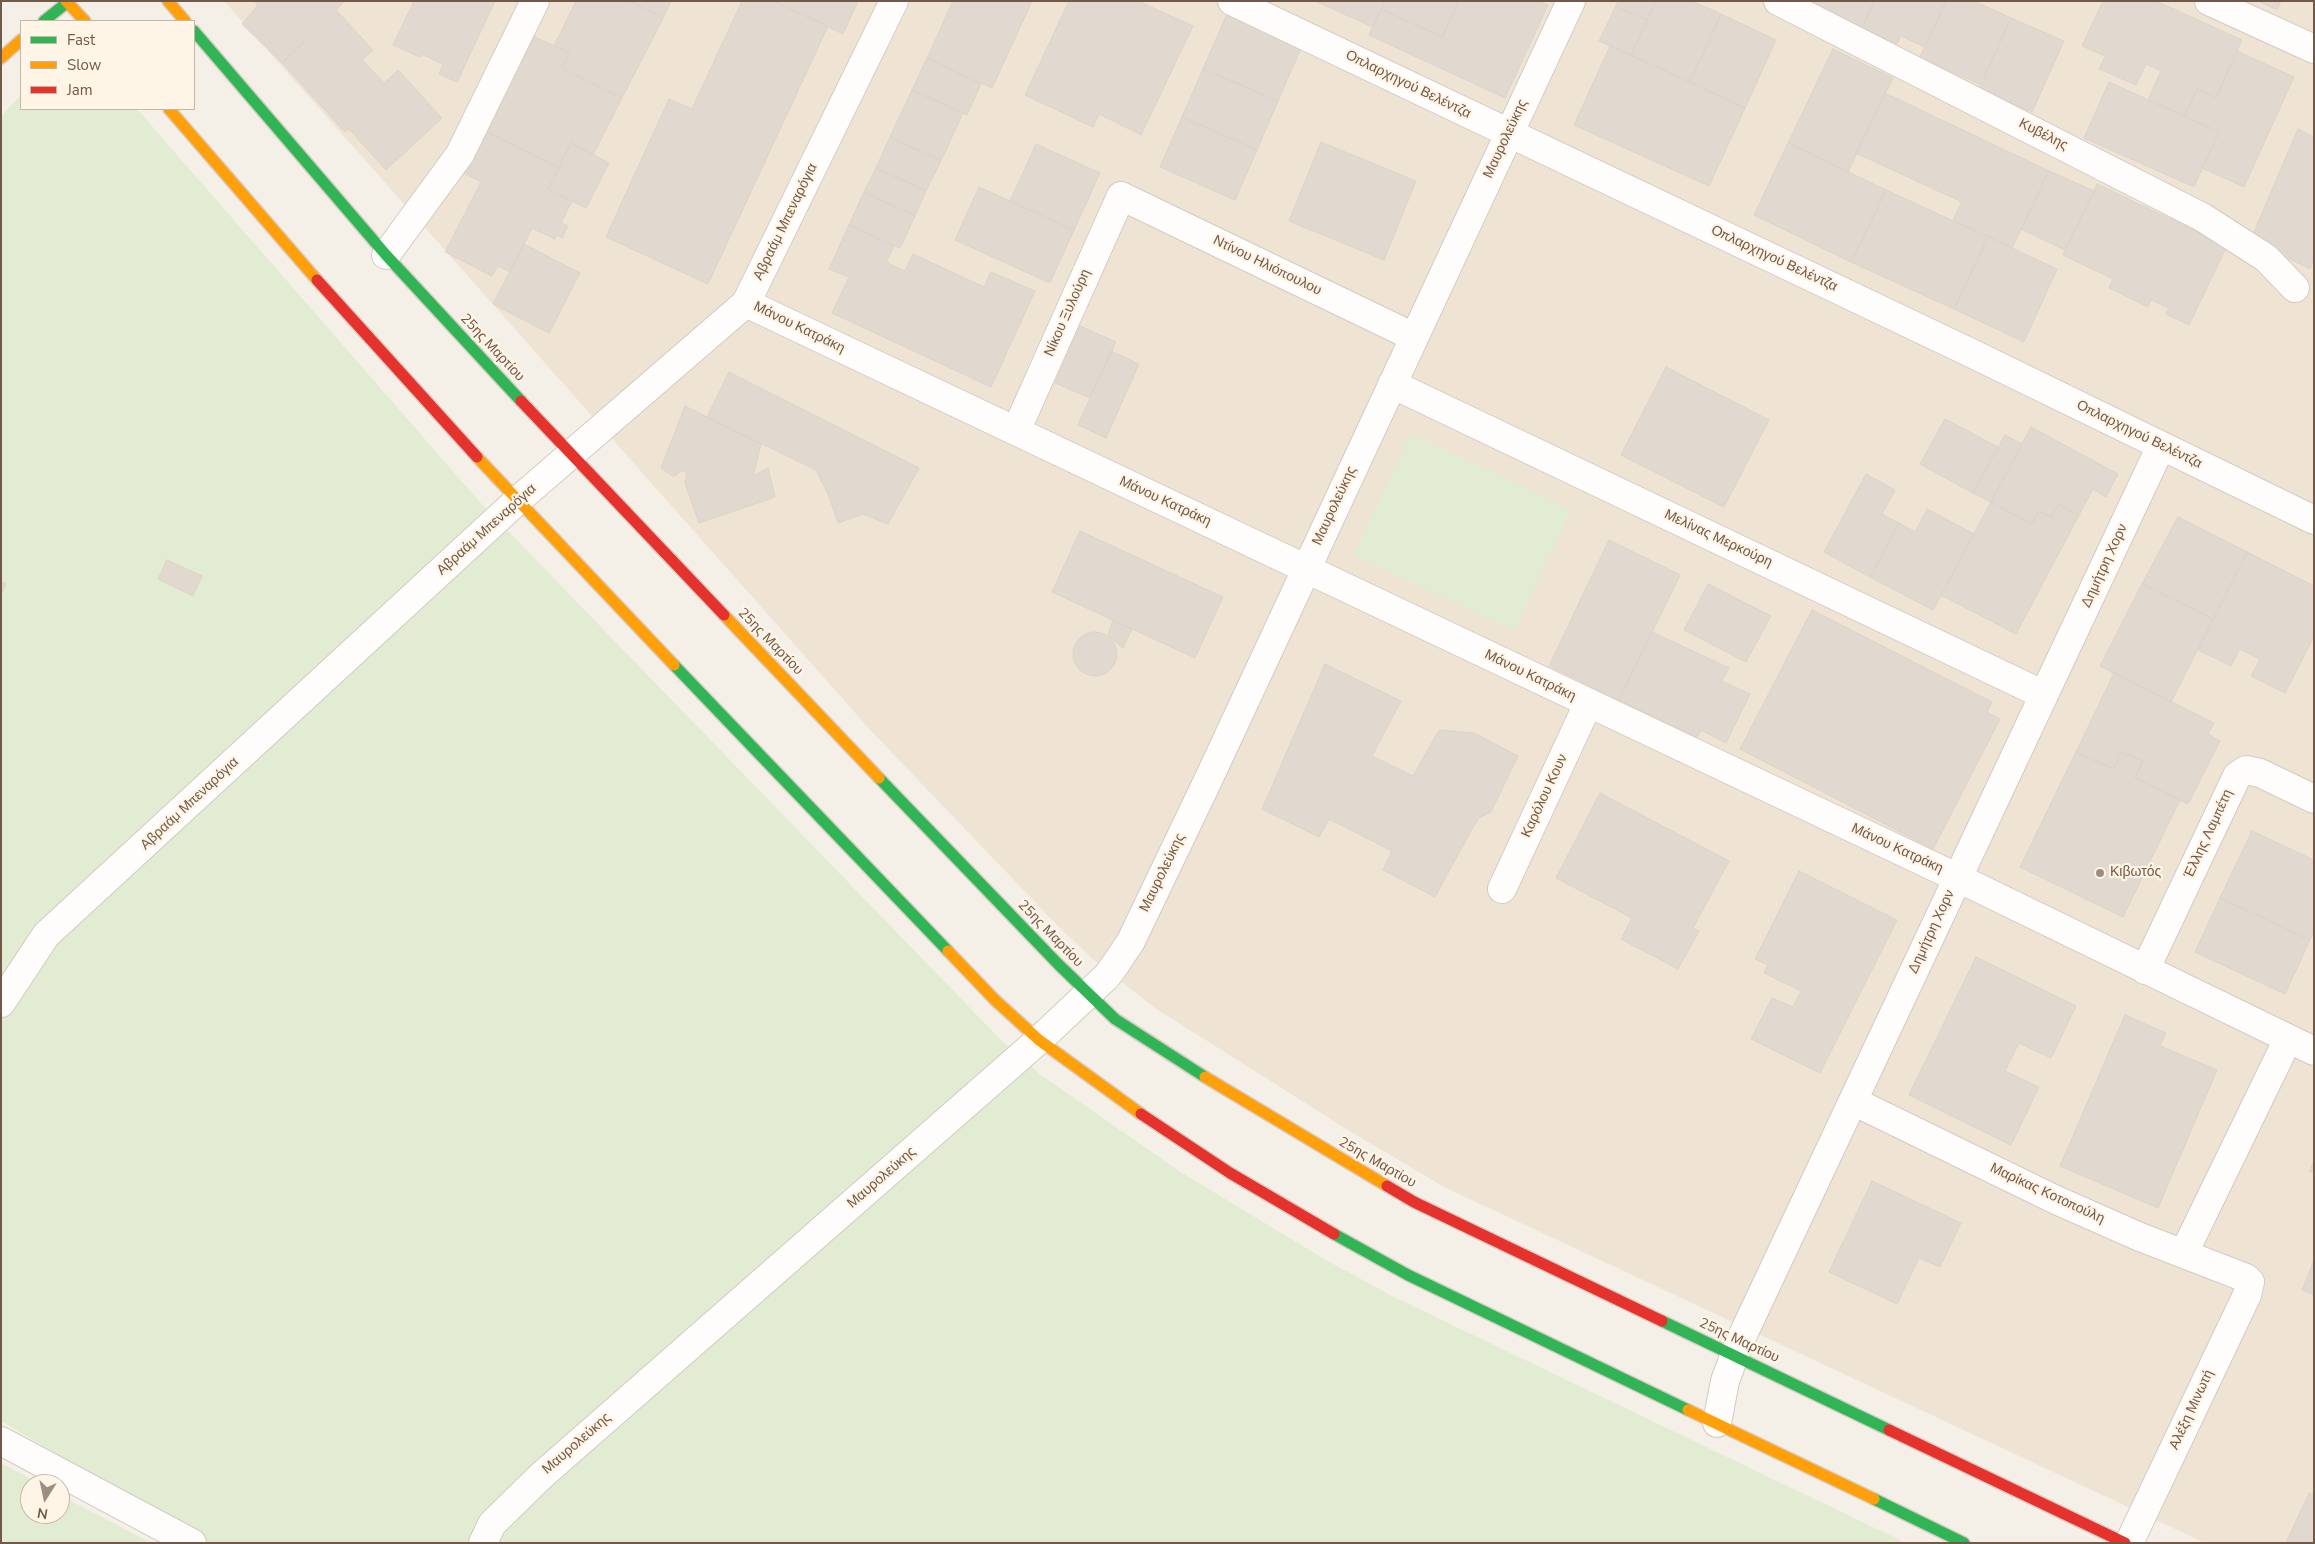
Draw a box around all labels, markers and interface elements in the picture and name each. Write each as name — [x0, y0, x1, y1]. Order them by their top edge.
legend — [20, 20, 195, 110]
text: Fast — [67, 30, 95, 50]
street label: Οπλαρχηγού Βελέντζα — [1342, 47, 1474, 123]
text: Slow — [67, 55, 101, 75]
text: Jam — [67, 80, 93, 100]
street label: Μαυρολεύκης — [1480, 97, 1532, 181]
street label: Κυβέλης — [2016, 116, 2070, 154]
street label: Αβραάμ Μπεναρόγια — [750, 161, 822, 283]
street label: Οπλαρχηγού Βελέντζα — [1708, 222, 1840, 296]
street label: Ντίνου Ηλιόπουλου — [1210, 232, 1324, 300]
street label: Νίκου Ξυλούρη — [1041, 267, 1095, 359]
street label: Μάνου Κατράκη — [751, 299, 847, 357]
street label: 25ης Μαρτίου — [456, 311, 528, 385]
street label: Οπλαρχηγού Βελέντζα — [2073, 397, 2205, 473]
street label: Μαυρολεύκης — [1309, 464, 1361, 548]
street label: Μάνου Κατράκη — [1116, 473, 1214, 531]
street label: Αβραάμ Μπεναρόγια — [434, 481, 540, 579]
street label: Μελίνας Μερκούρη — [1661, 507, 1775, 571]
street label: Δημήτρη Χορν — [2078, 521, 2132, 611]
street label: 25ης Μαρτίου — [734, 605, 806, 679]
street label: Μάνου Κατράκη — [1482, 647, 1578, 705]
street label: Καρόλου Κουν — [1518, 752, 1572, 840]
street label: Αβραάμ Μπεναρόγια — [137, 754, 243, 854]
street label: Έλλης Λαμπέτη — [2181, 787, 2237, 881]
street label: Μάνου Κατράκη — [1848, 820, 1946, 878]
street label: Μαυρολεύκης — [1137, 831, 1189, 915]
place label: Κιβωτός — [2110, 865, 2161, 881]
marker: Κιβωτός — [2094, 867, 2106, 879]
street label: Δημήτρη Χορν — [1905, 887, 1959, 977]
street label: 25ης Μαρτίου — [1014, 897, 1086, 971]
street label: 25ης Μαρτίου — [1335, 1134, 1419, 1192]
street label: Μαυρολεύκης — [844, 1144, 920, 1212]
street label: Μαρίκας Κοτοπούλη — [1987, 1160, 2107, 1228]
street label: 25ης Μαρτίου — [1696, 1315, 1782, 1367]
street label: Αλέξη Μινωτή — [2166, 1367, 2218, 1453]
street label: Μαυρολεύκης — [539, 1410, 615, 1478]
north arrow — [20, 1474, 70, 1524]
text: N — [36, 1503, 49, 1524]

